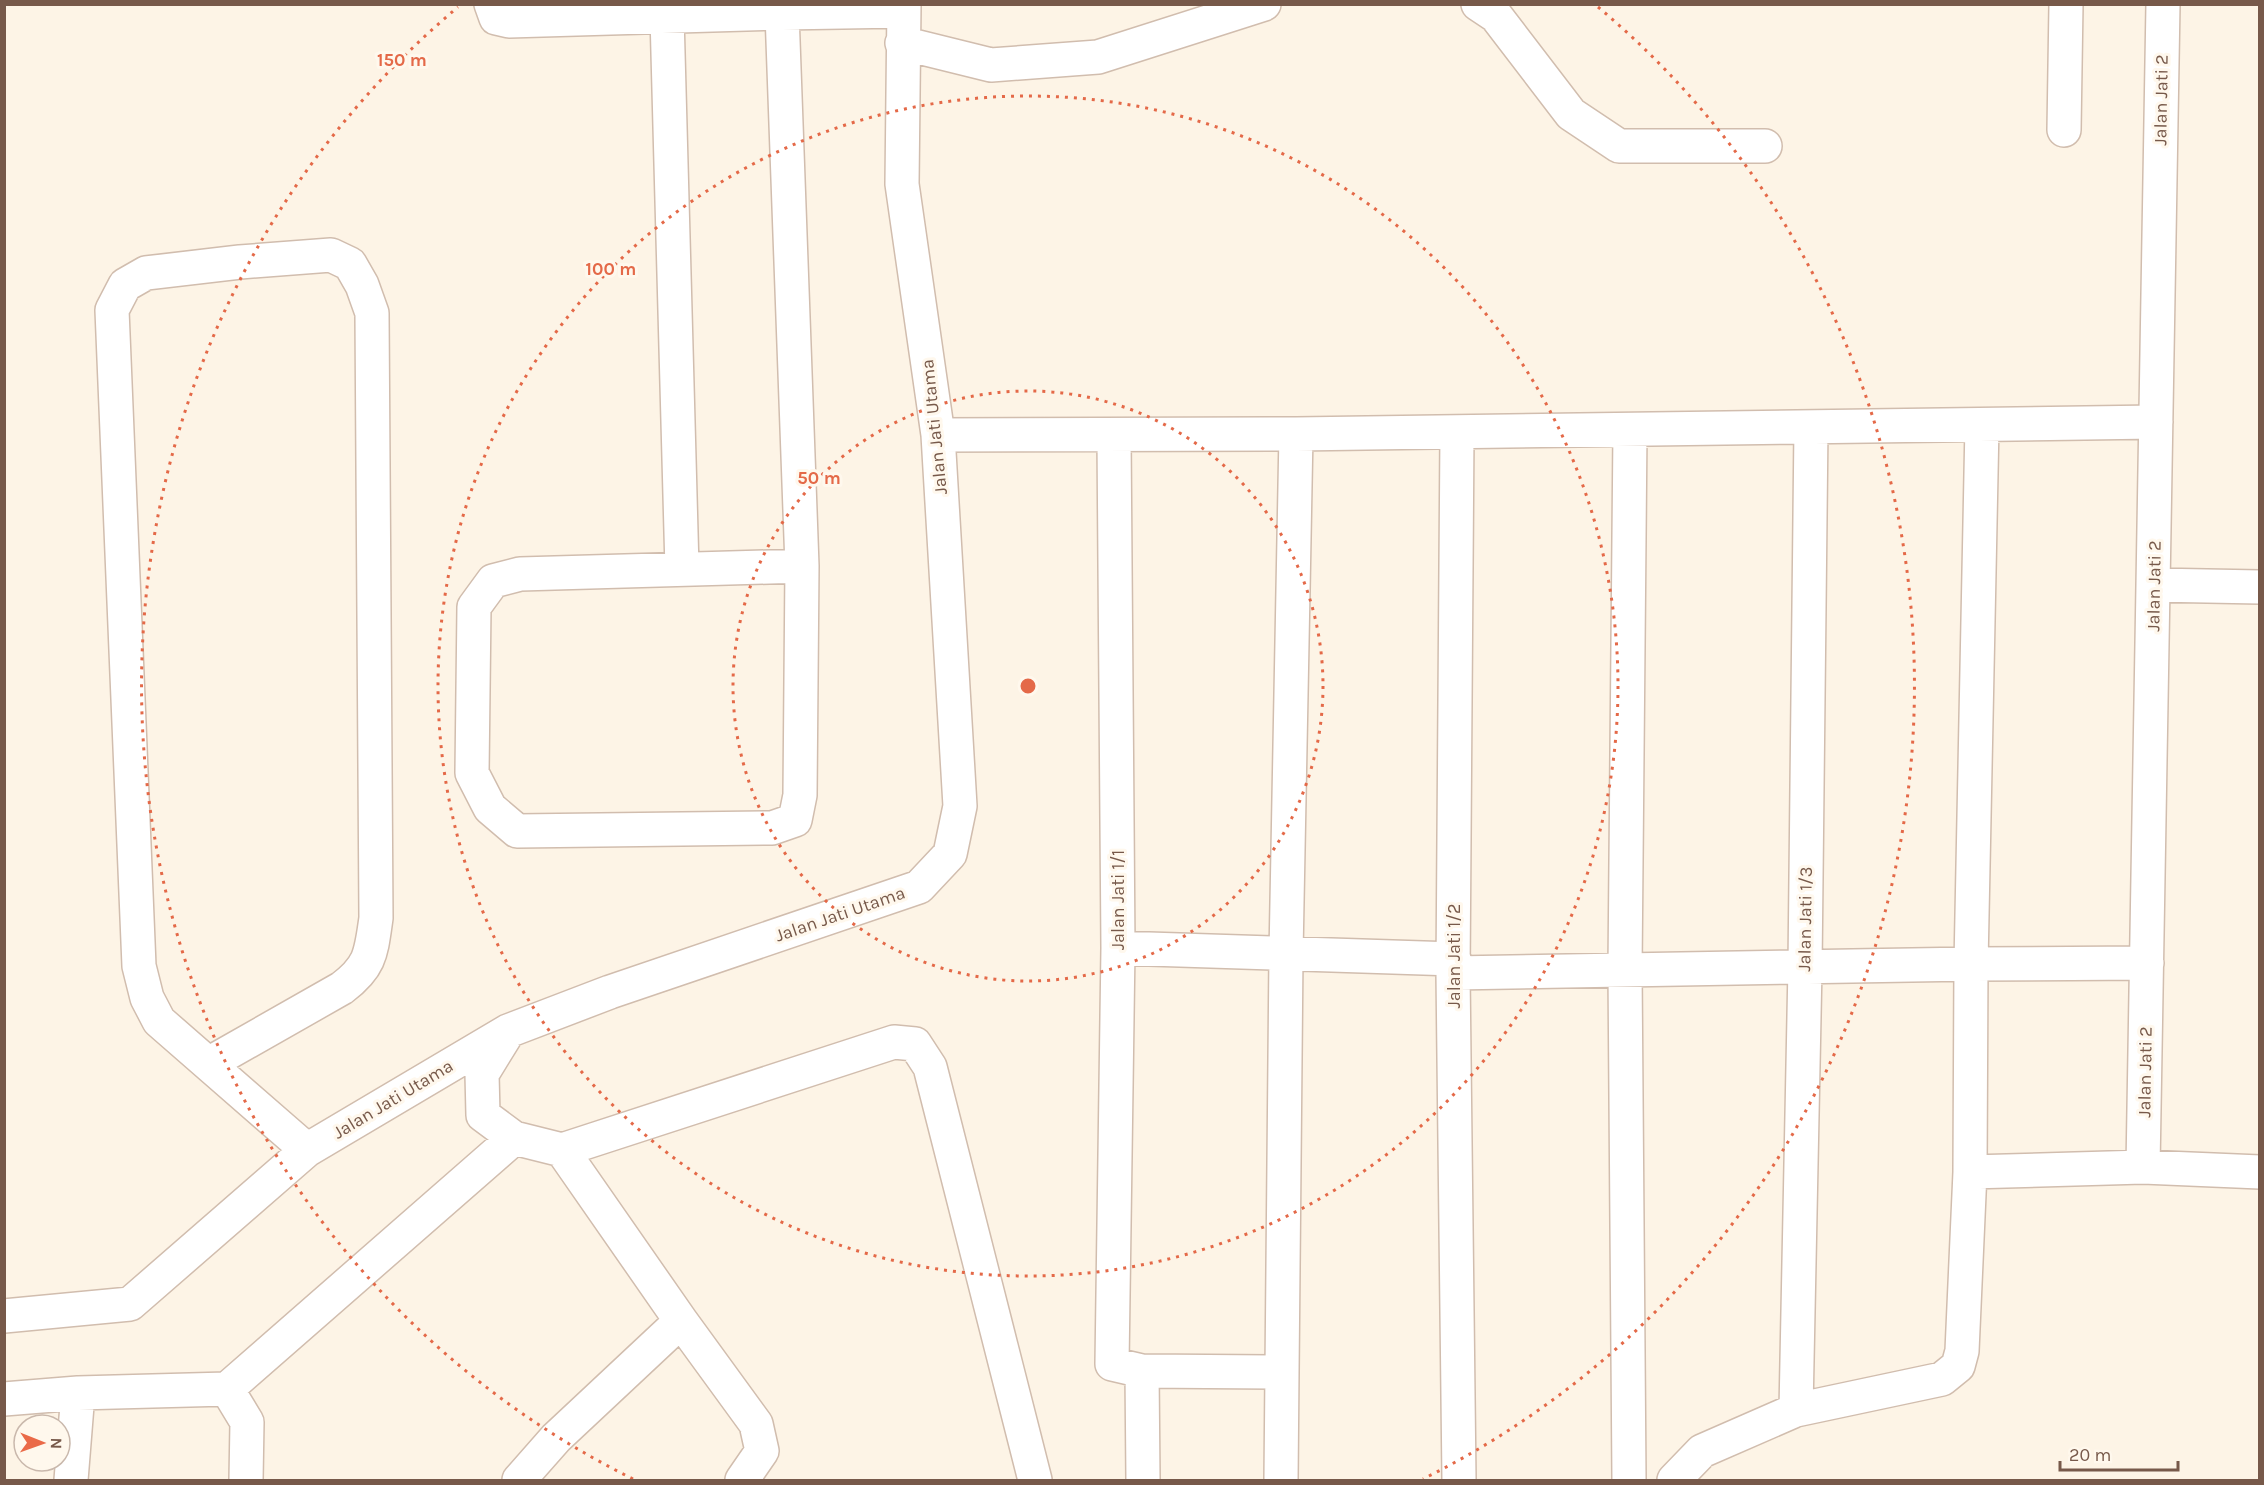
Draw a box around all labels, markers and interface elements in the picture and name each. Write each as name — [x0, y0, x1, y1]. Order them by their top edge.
text: 150 m — [377, 49, 427, 71]
street label: Jalan Jati 2 — [2149, 54, 2173, 146]
text: 100 m — [586, 258, 636, 280]
street label: Jalan Jati Utama — [916, 358, 952, 496]
text: 50 m — [797, 467, 841, 489]
street label: Jalan Jati 2 — [2142, 540, 2166, 632]
centre of rings — [1018, 676, 1038, 696]
street label: Jalan Jati 1/1 — [1107, 850, 1129, 950]
street label: Jalan Jati 1/3 — [1793, 866, 1817, 972]
street label: Jalan Jati Utama — [772, 881, 908, 947]
street label: Jalan Jati 1/2 — [1443, 904, 1465, 1009]
street label: Jalan Jati 2 — [2133, 1026, 2157, 1118]
street label: Jalan Jati Utama — [329, 1055, 457, 1143]
north arrow — [12, 1413, 72, 1473]
scale bar — [2060, 1434, 2178, 1472]
text: N — [47, 1437, 66, 1449]
text: 20 m — [2069, 1444, 2111, 1466]

